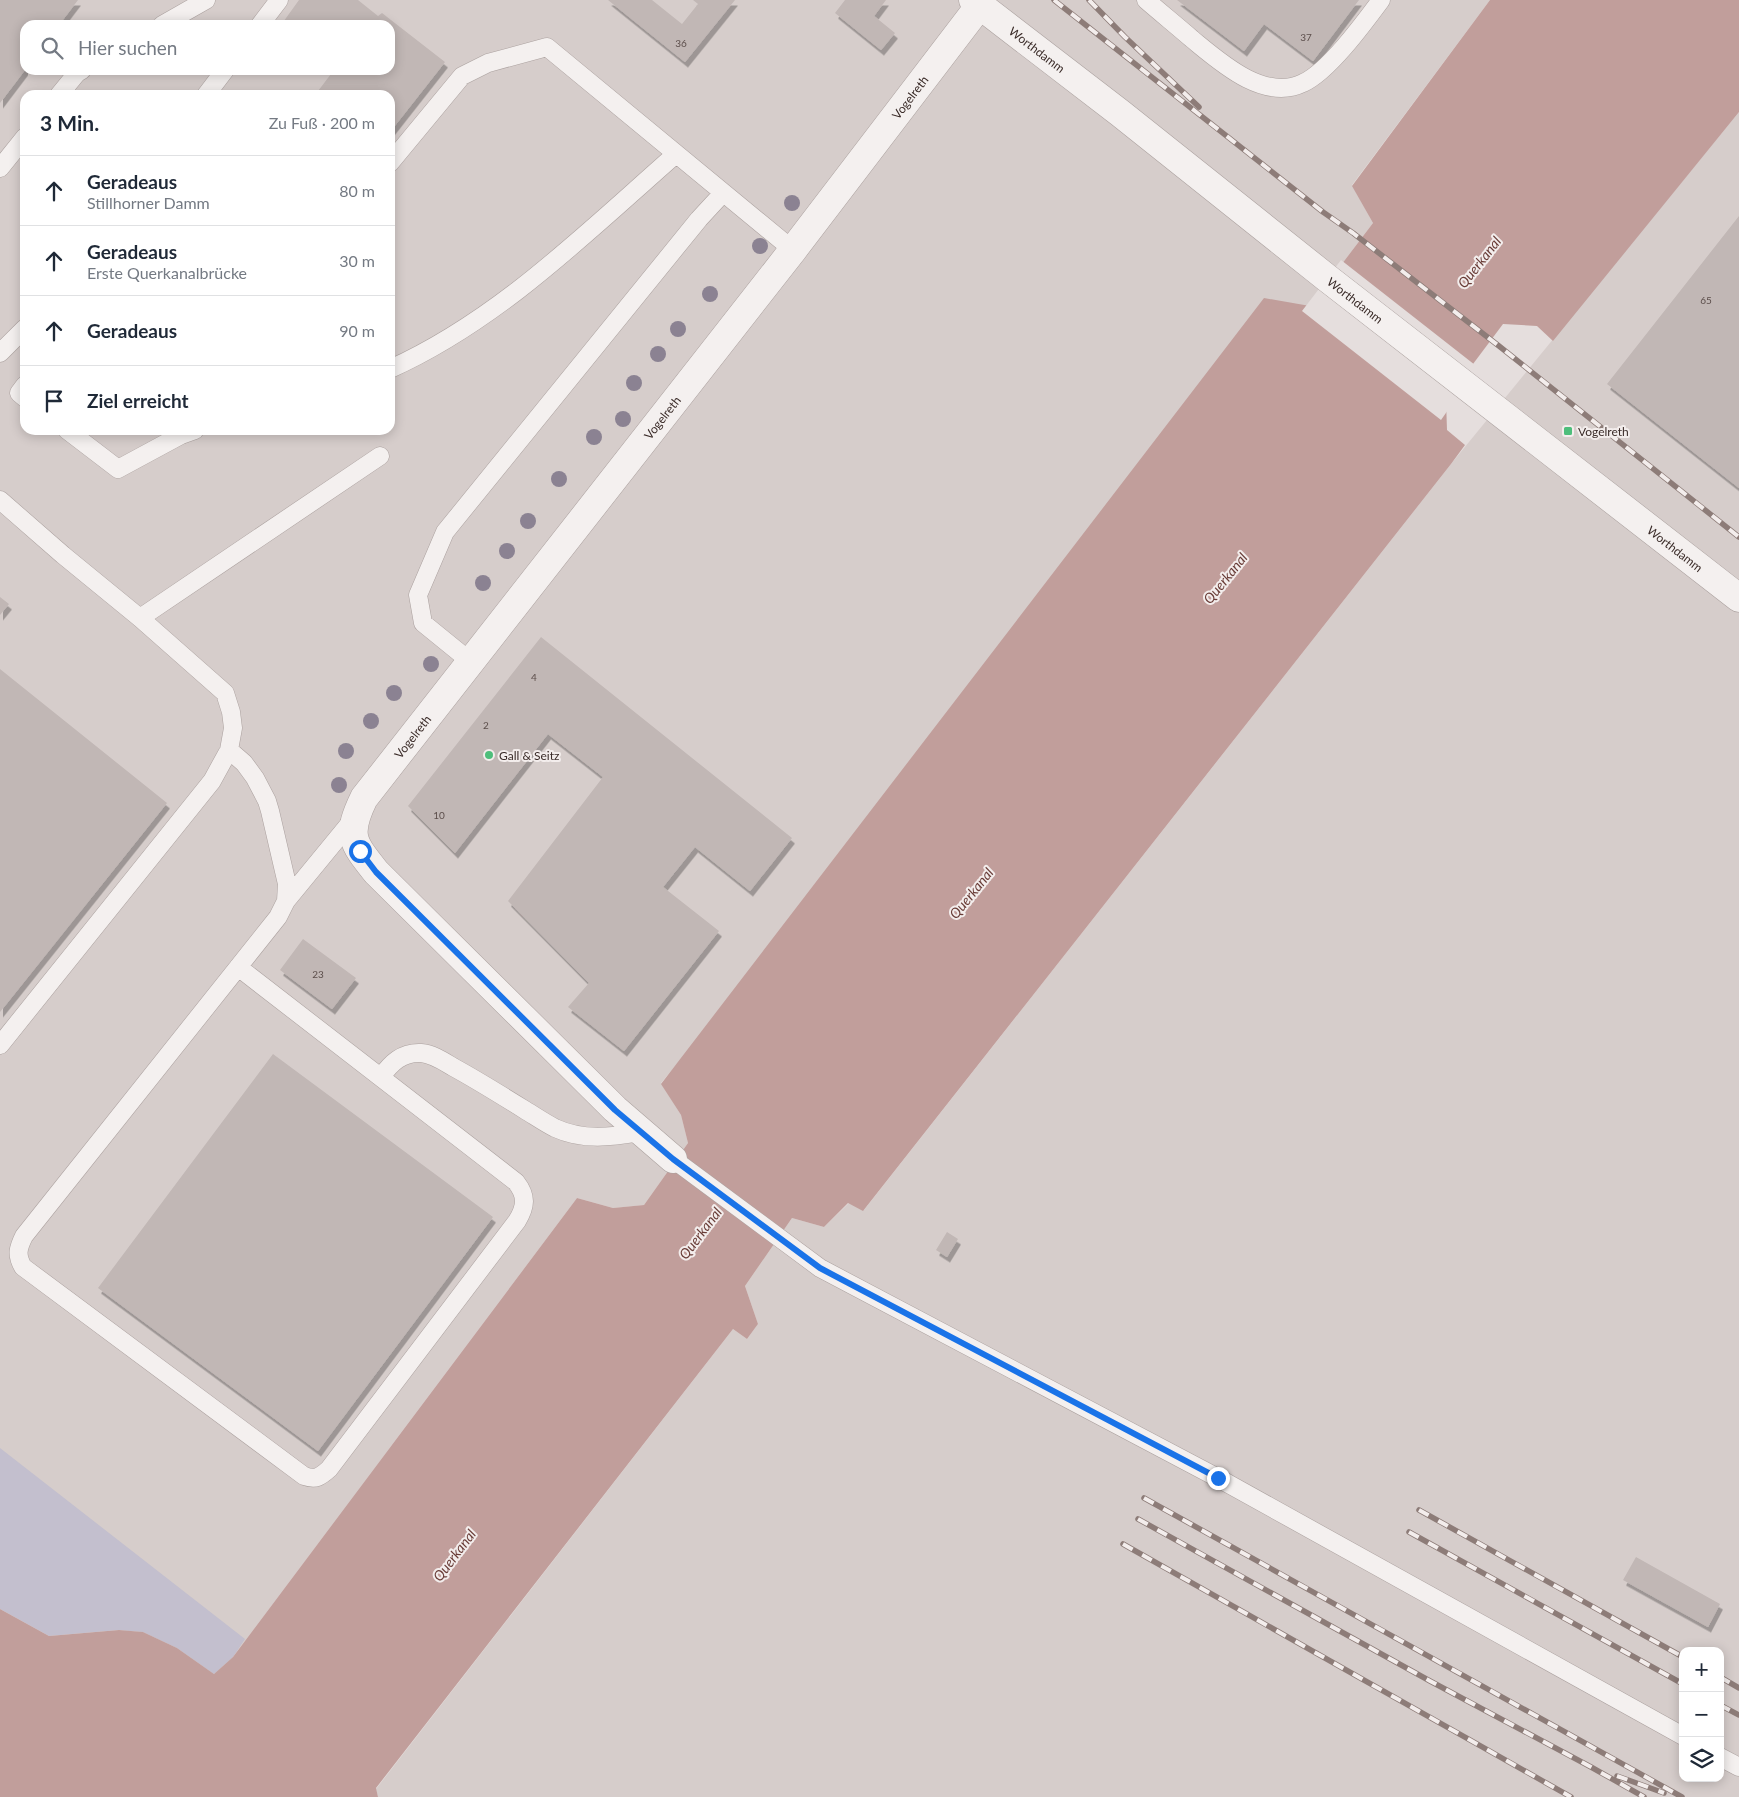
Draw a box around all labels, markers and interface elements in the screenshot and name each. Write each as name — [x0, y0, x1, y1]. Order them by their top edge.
search box — [20, 20, 395, 75]
street label: Worthdamm — [1006, 23, 1068, 76]
house number: 37 — [1300, 31, 1312, 43]
icon: search — [38, 34, 66, 62]
text: Hier suchen — [78, 36, 177, 59]
house number: 36 — [675, 37, 687, 49]
street label: Vogelreth — [888, 72, 931, 122]
text: 3 Min. — [40, 110, 99, 135]
text: Zu Fuß · 200 m — [269, 113, 375, 132]
text: Geradeaus — [87, 170, 177, 193]
icon: ahead — [40, 177, 68, 205]
text: 80 m — [339, 181, 375, 200]
text: Stillhorner Damm — [87, 193, 210, 212]
water label: Querkanal — [1454, 233, 1504, 291]
text: Geradeaus — [87, 240, 177, 263]
icon: ahead — [40, 247, 68, 275]
text: 30 m — [339, 251, 375, 270]
text: Erste Querkanalbrücke — [87, 263, 247, 282]
street label: Worthdamm — [1325, 274, 1386, 326]
house number: 65 — [1700, 294, 1712, 306]
icon: ahead — [40, 317, 68, 345]
text: Geradeaus — [87, 319, 177, 342]
text: 90 m — [339, 321, 375, 340]
icon: arrive — [40, 387, 68, 415]
text: Ziel erreicht — [87, 389, 189, 412]
street label: Vogelreth — [640, 393, 683, 442]
place label: Vogelreth — [1578, 424, 1629, 439]
marker: Vogelreth — [1562, 425, 1574, 437]
street label: Worthdamm — [1644, 522, 1706, 575]
water label: Querkanal — [1199, 549, 1251, 607]
house number: 4 — [531, 671, 537, 683]
street label: Vogelreth — [391, 712, 434, 761]
house number: 2 — [483, 719, 489, 731]
place label: Gall & Seitz — [499, 748, 560, 763]
marker: Gall & Seitz — [483, 749, 495, 761]
house number: 10 — [433, 809, 445, 821]
route start — [349, 840, 372, 863]
water label: Querkanal — [945, 864, 997, 922]
house number: 23 — [312, 968, 324, 980]
water label: Querkanal — [675, 1204, 725, 1262]
route end — [1207, 1467, 1230, 1490]
water label: Querkanal — [429, 1526, 479, 1584]
map controls — [1679, 1647, 1724, 1782]
button: + — [1679, 1647, 1724, 1692]
button: − — [1679, 1692, 1724, 1737]
button: layers — [1679, 1737, 1724, 1782]

